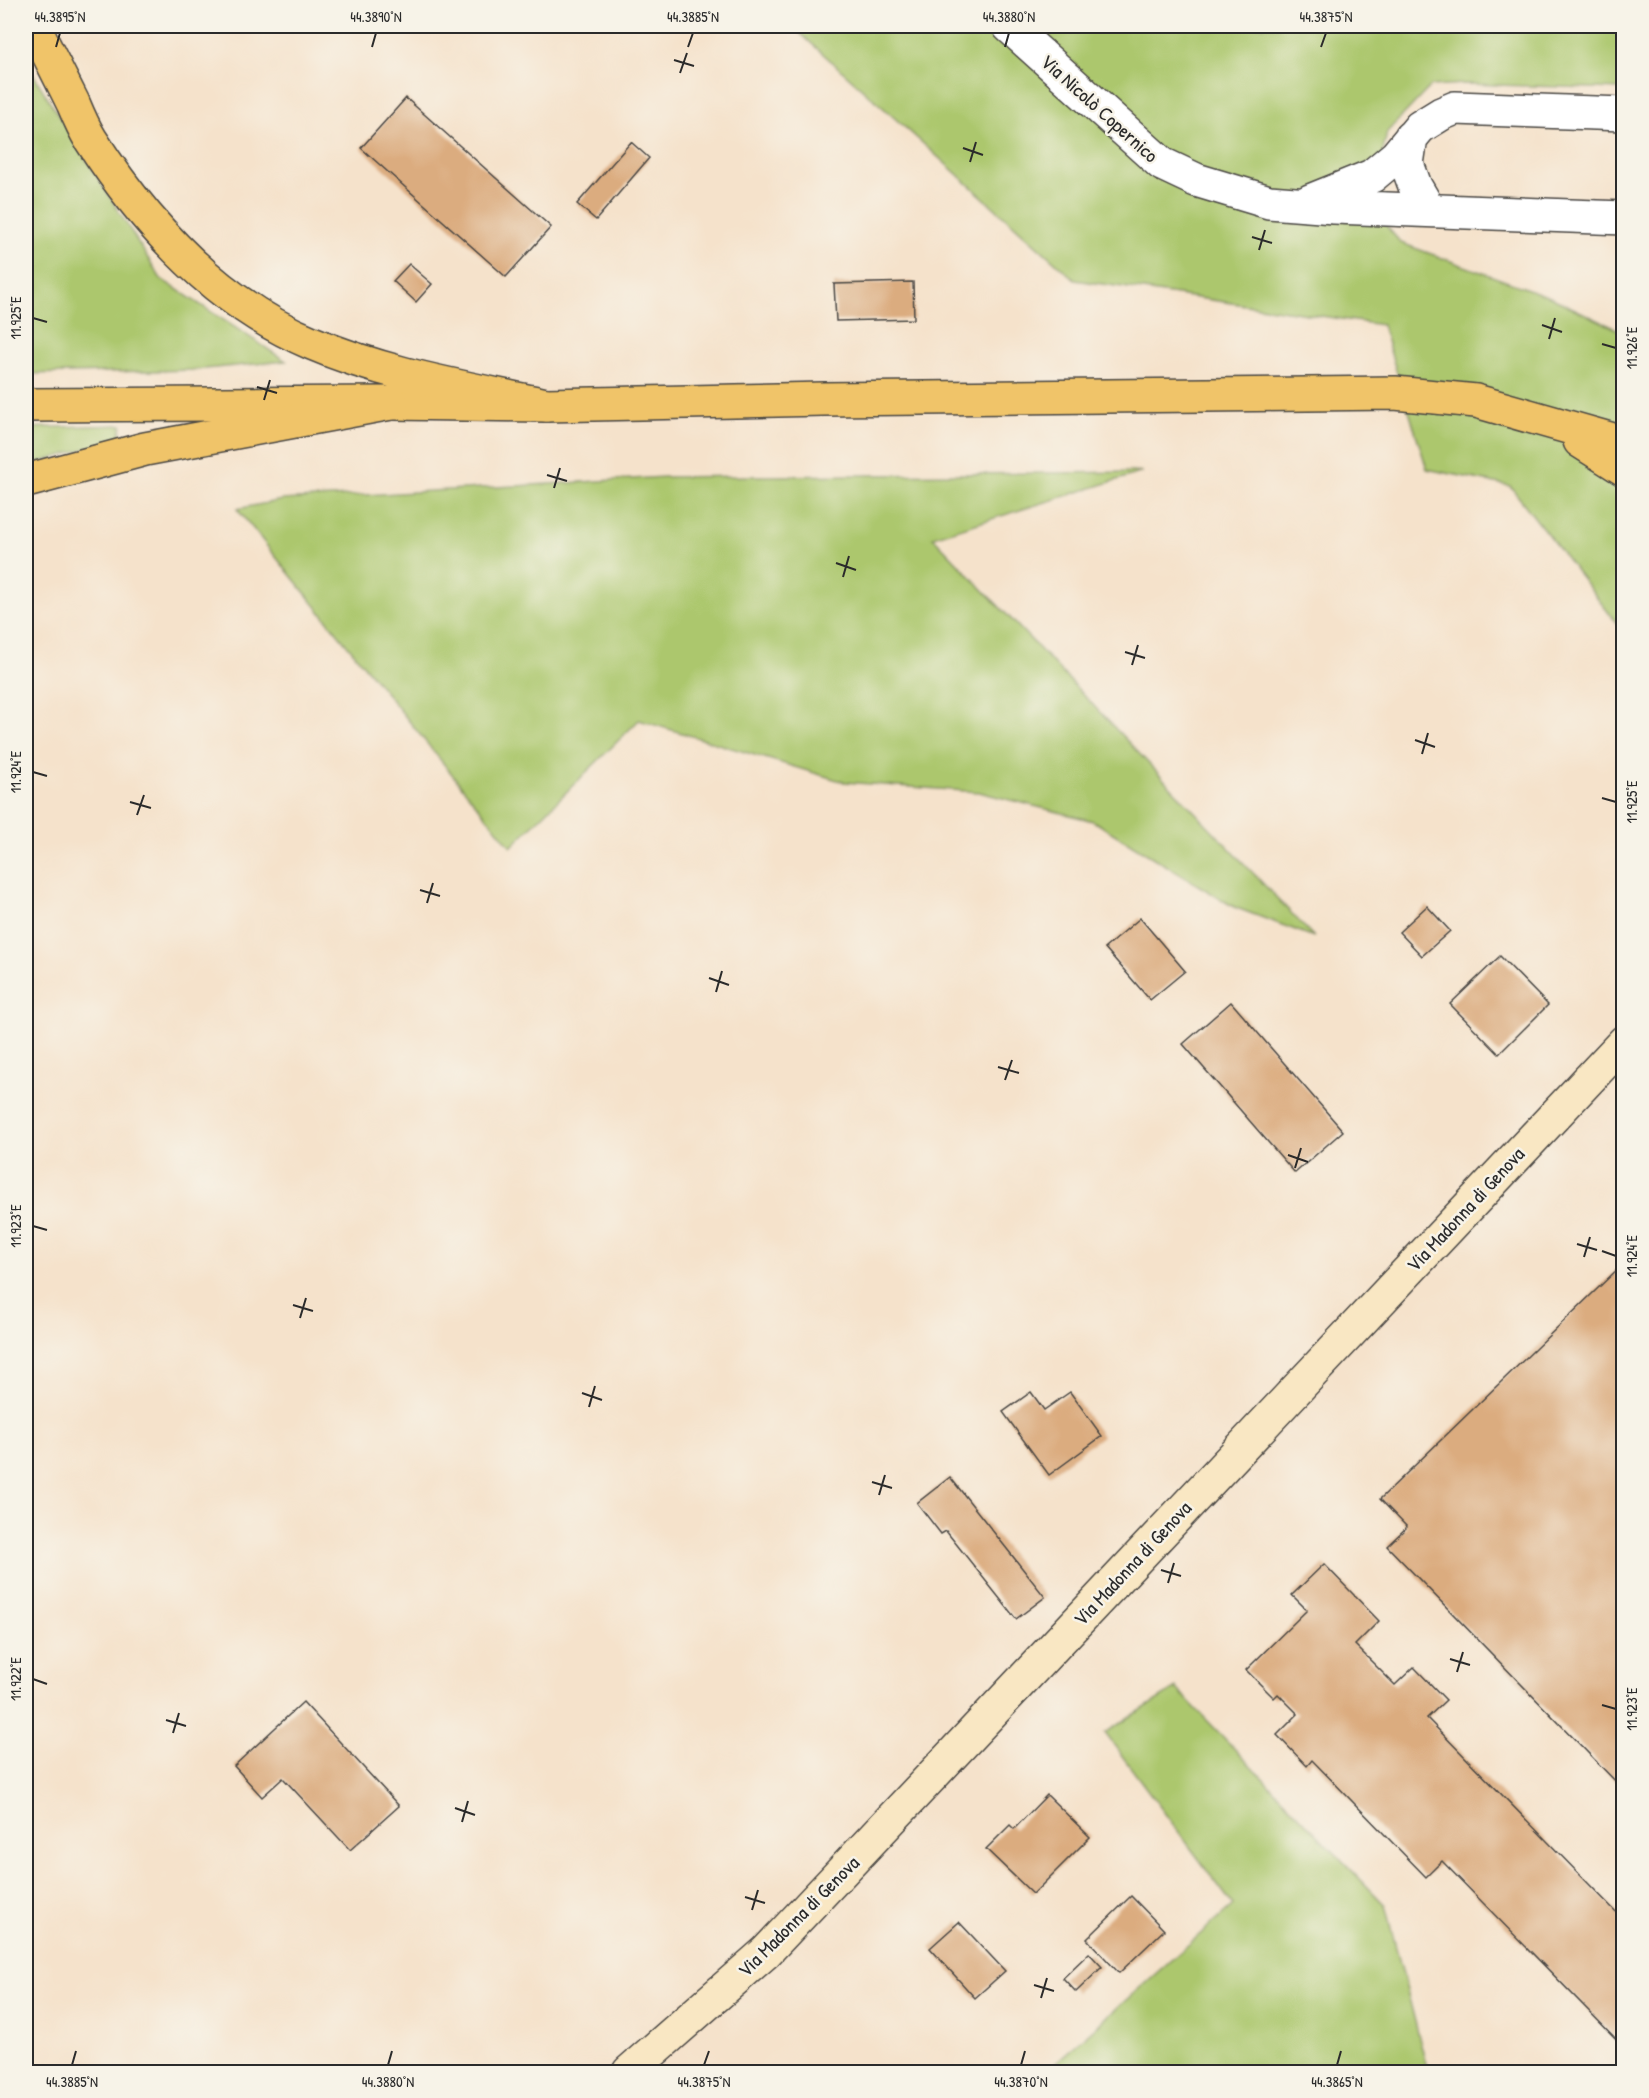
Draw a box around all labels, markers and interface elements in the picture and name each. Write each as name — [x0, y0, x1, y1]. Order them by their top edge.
text: 44.3895°N — [35, 6, 86, 27]
text: 44.3890°N — [350, 6, 402, 27]
text: 44.3885°N — [667, 6, 719, 27]
text: 44.3880°N — [983, 6, 1035, 27]
text: 44.3875°N — [1300, 6, 1352, 27]
street label: Via Nicolò Copernico — [1035, 48, 1165, 168]
text: 11.925°E — [5, 296, 26, 340]
text: 11.926°E — [1621, 326, 1642, 369]
text: 11.924°E — [5, 750, 26, 793]
text: 11.925°E — [1621, 780, 1642, 824]
street label: Via Madonna di Genova — [1400, 1141, 1530, 1277]
text: 11.923°E — [5, 1204, 26, 1248]
text: 11.924°E — [1621, 1234, 1642, 1277]
street label: Via Madonna di Genova — [1067, 1495, 1197, 1631]
text: 11.922°E — [5, 1657, 26, 1701]
text: 11.923°E — [1621, 1687, 1642, 1731]
street label: Via Madonna di Genova — [731, 1849, 865, 1983]
text: 44.3885°N — [46, 2071, 98, 2092]
text: 44.3880°N — [362, 2071, 414, 2092]
text: 44.3875°N — [678, 2071, 730, 2092]
text: 44.3870°N — [994, 2071, 1048, 2092]
text: 44.3865°N — [1311, 2071, 1363, 2092]

